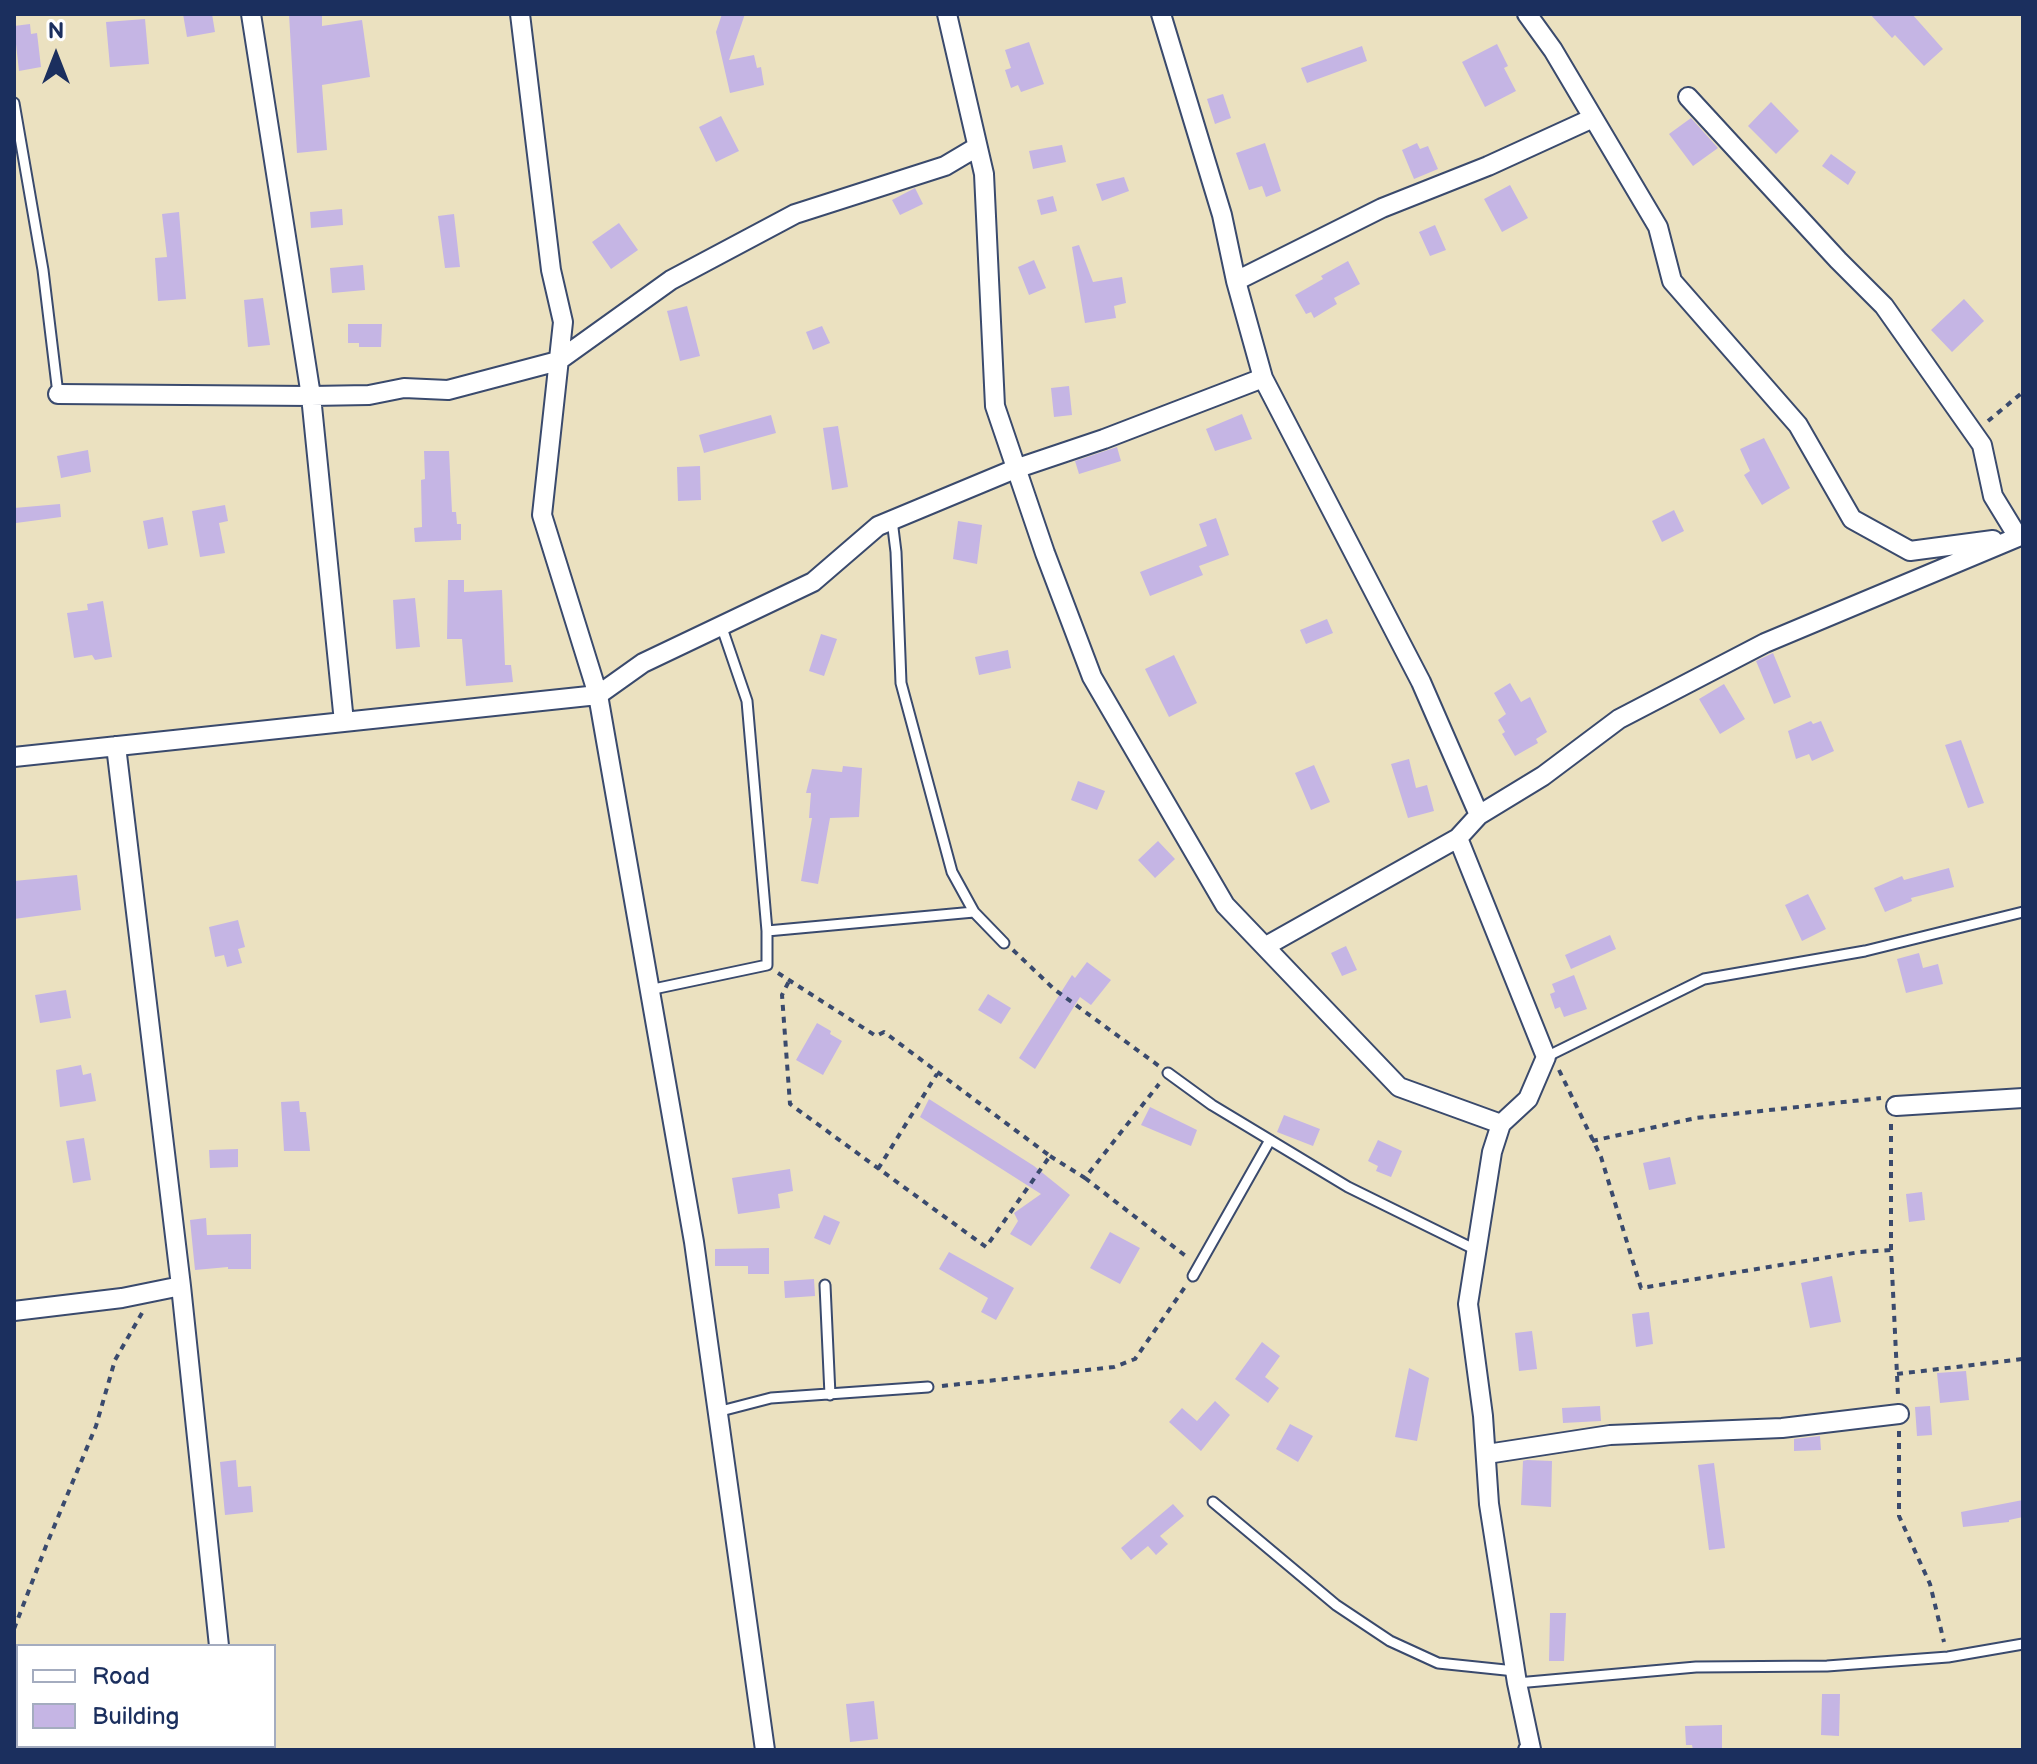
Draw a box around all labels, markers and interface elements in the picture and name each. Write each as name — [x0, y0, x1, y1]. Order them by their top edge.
north arrow — [16, 16, 96, 96]
text: N — [48, 18, 64, 45]
legend — [16, 1644, 276, 1748]
text: Road — [92, 1662, 150, 1691]
text: Building — [92, 1702, 179, 1731]

